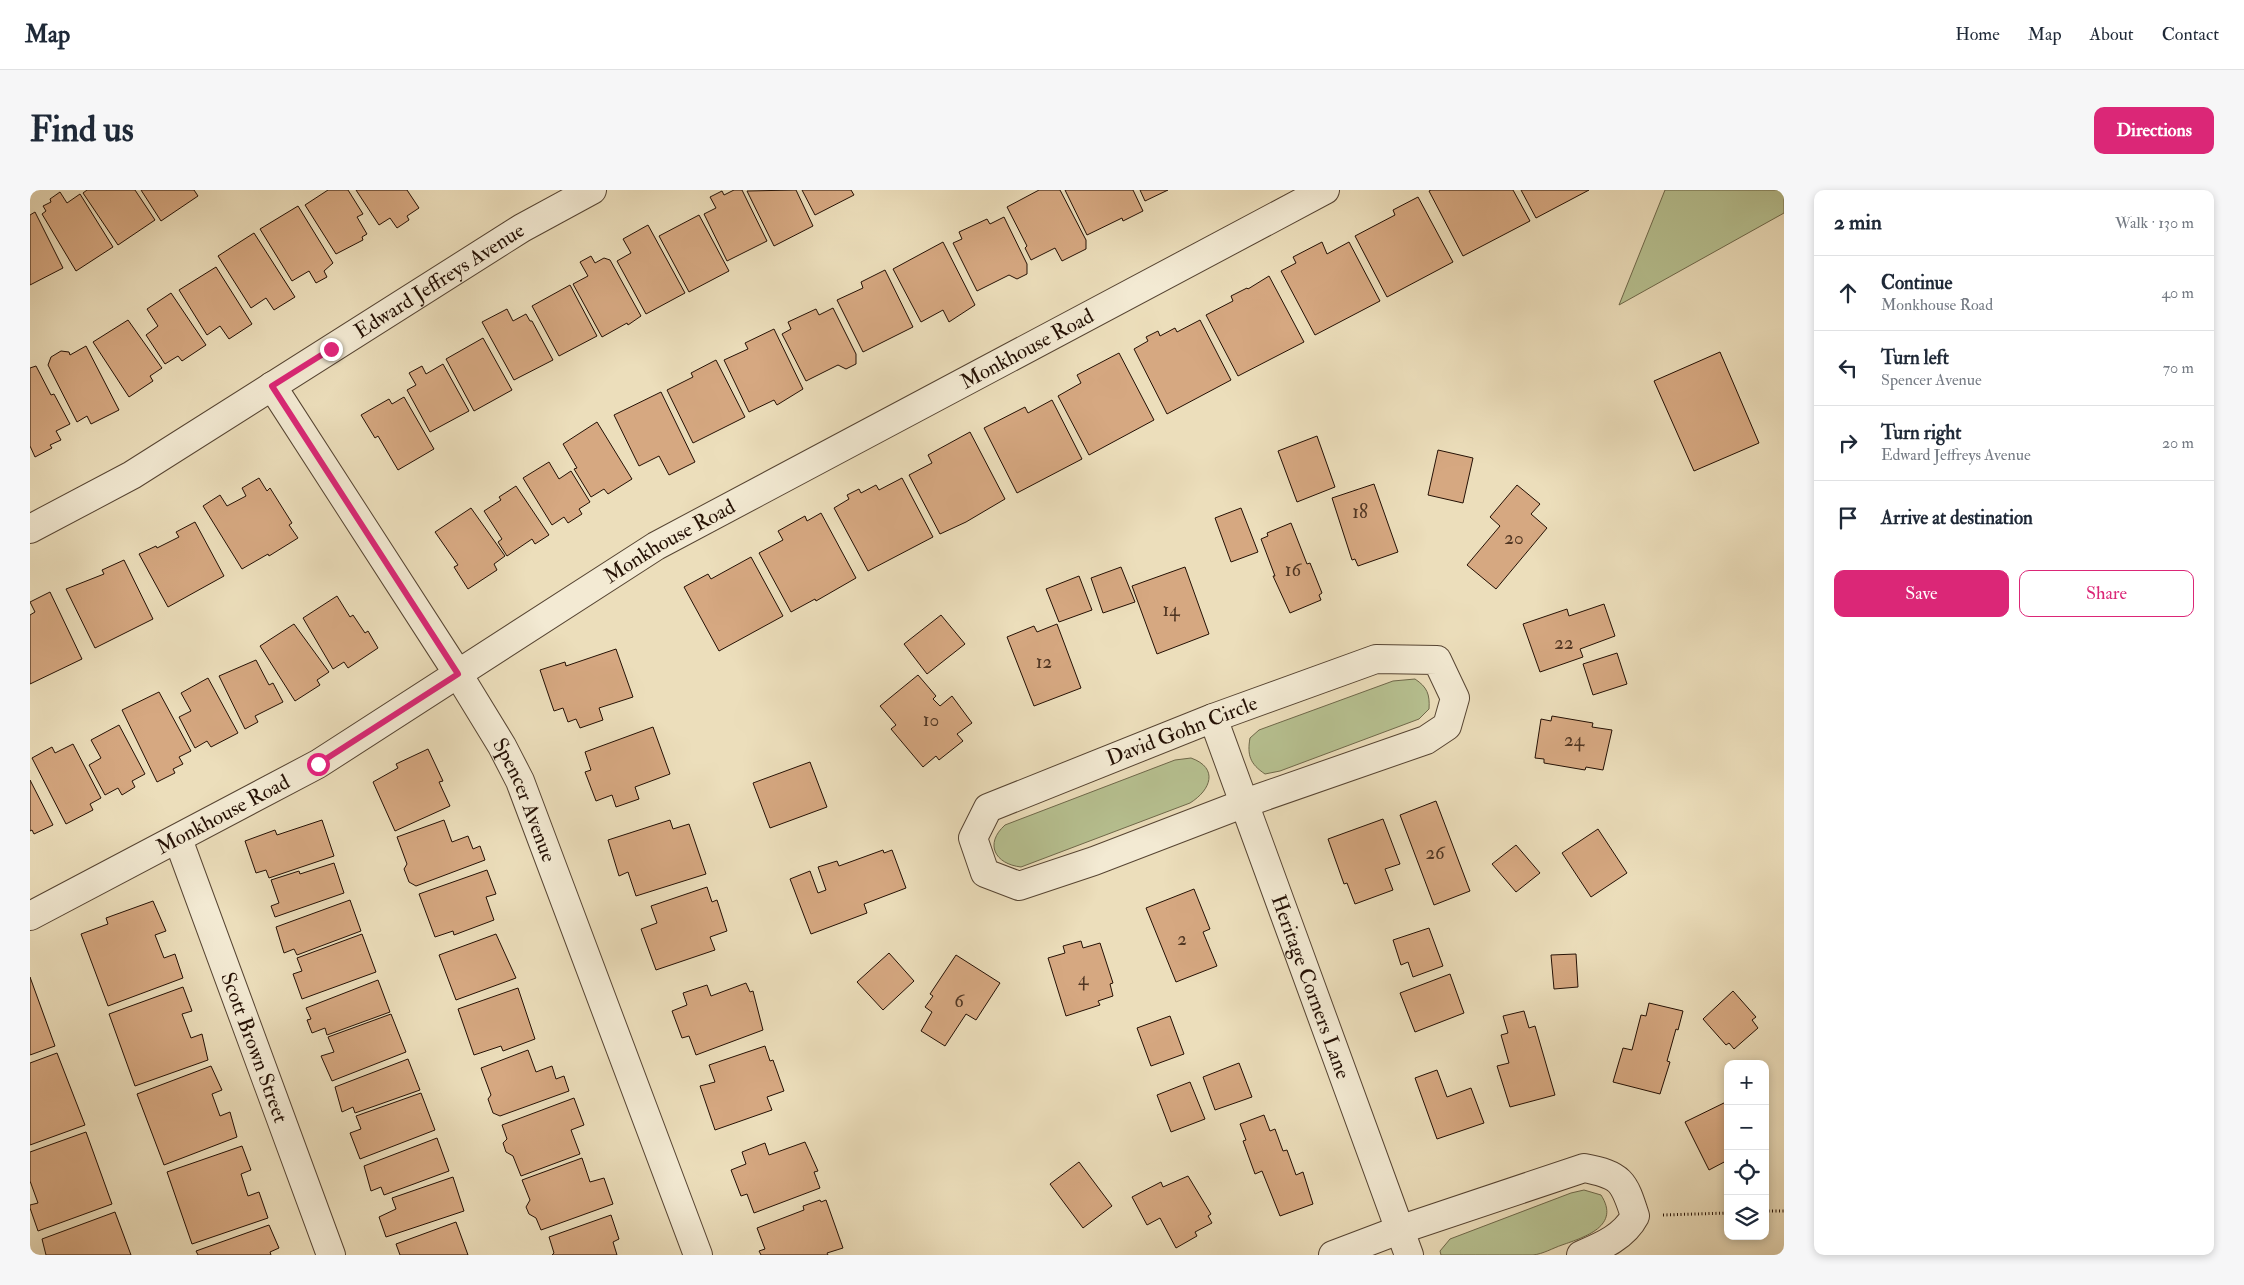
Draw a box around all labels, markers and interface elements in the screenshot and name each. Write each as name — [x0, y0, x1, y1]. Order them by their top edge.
text: Map — [25, 19, 70, 50]
text: Home — [1955, 23, 2000, 46]
text: Map — [2028, 23, 2062, 46]
text: About — [2090, 23, 2134, 46]
text: Contact — [2162, 23, 2219, 46]
button: Directions — [2094, 107, 2214, 154]
text: Find us — [30, 108, 134, 152]
text: 2 min — [1834, 209, 1882, 236]
text: Walk · 130 m — [2115, 213, 2194, 233]
street label: Edward Jeffreys Avenue — [349, 216, 530, 344]
text: Continue — [1881, 271, 1952, 295]
icon: ahead — [1834, 279, 1862, 307]
text: 40 m — [2161, 283, 2194, 303]
text: Monkhouse Road — [1881, 295, 1993, 315]
street label: Monkhouse Road — [956, 302, 1099, 395]
route end — [320, 338, 343, 361]
text: Turn left — [1881, 346, 1949, 370]
icon: left — [1834, 354, 1862, 382]
text: 70 m — [2163, 358, 2194, 378]
text: Spencer Avenue — [1881, 370, 1982, 390]
text: Turn right — [1881, 421, 1961, 445]
icon: right — [1834, 429, 1862, 457]
text: 20 m — [2162, 433, 2194, 453]
text: Edward Jeffreys Avenue — [1881, 445, 2031, 465]
street label: Monkhouse Road — [599, 493, 740, 590]
house number: 18 — [1352, 500, 1368, 524]
icon: arrive — [1834, 504, 1862, 532]
text: Arrive at destination — [1881, 506, 2033, 530]
house number: 20 — [1504, 526, 1524, 550]
house number: 16 — [1285, 558, 1303, 582]
button: Save — [1834, 570, 2009, 617]
button: Share — [2019, 570, 2194, 617]
house number: 14 — [1162, 598, 1180, 622]
house number: 22 — [1554, 631, 1574, 655]
house number: 12 — [1036, 650, 1052, 674]
street label: David Gohn Circle — [1103, 690, 1262, 772]
house number: 10 — [923, 708, 939, 732]
house number: 24 — [1564, 728, 1585, 752]
street label: Spencer Avenue — [487, 733, 563, 866]
route start — [307, 753, 330, 776]
street label: Monkhouse Road — [151, 768, 295, 861]
house number: 26 — [1425, 841, 1446, 865]
street label: Heritage Corners Lane — [1265, 891, 1357, 1083]
house number: 2 — [1177, 927, 1187, 951]
house number: 4 — [1078, 967, 1089, 991]
street label: Scott Brown Street — [215, 968, 295, 1127]
house number: 6 — [954, 989, 965, 1013]
map controls — [1724, 1060, 1769, 1240]
button: + — [1724, 1060, 1769, 1105]
button: − — [1724, 1105, 1769, 1150]
button: locate — [1724, 1150, 1769, 1195]
button: layers — [1724, 1195, 1769, 1240]

